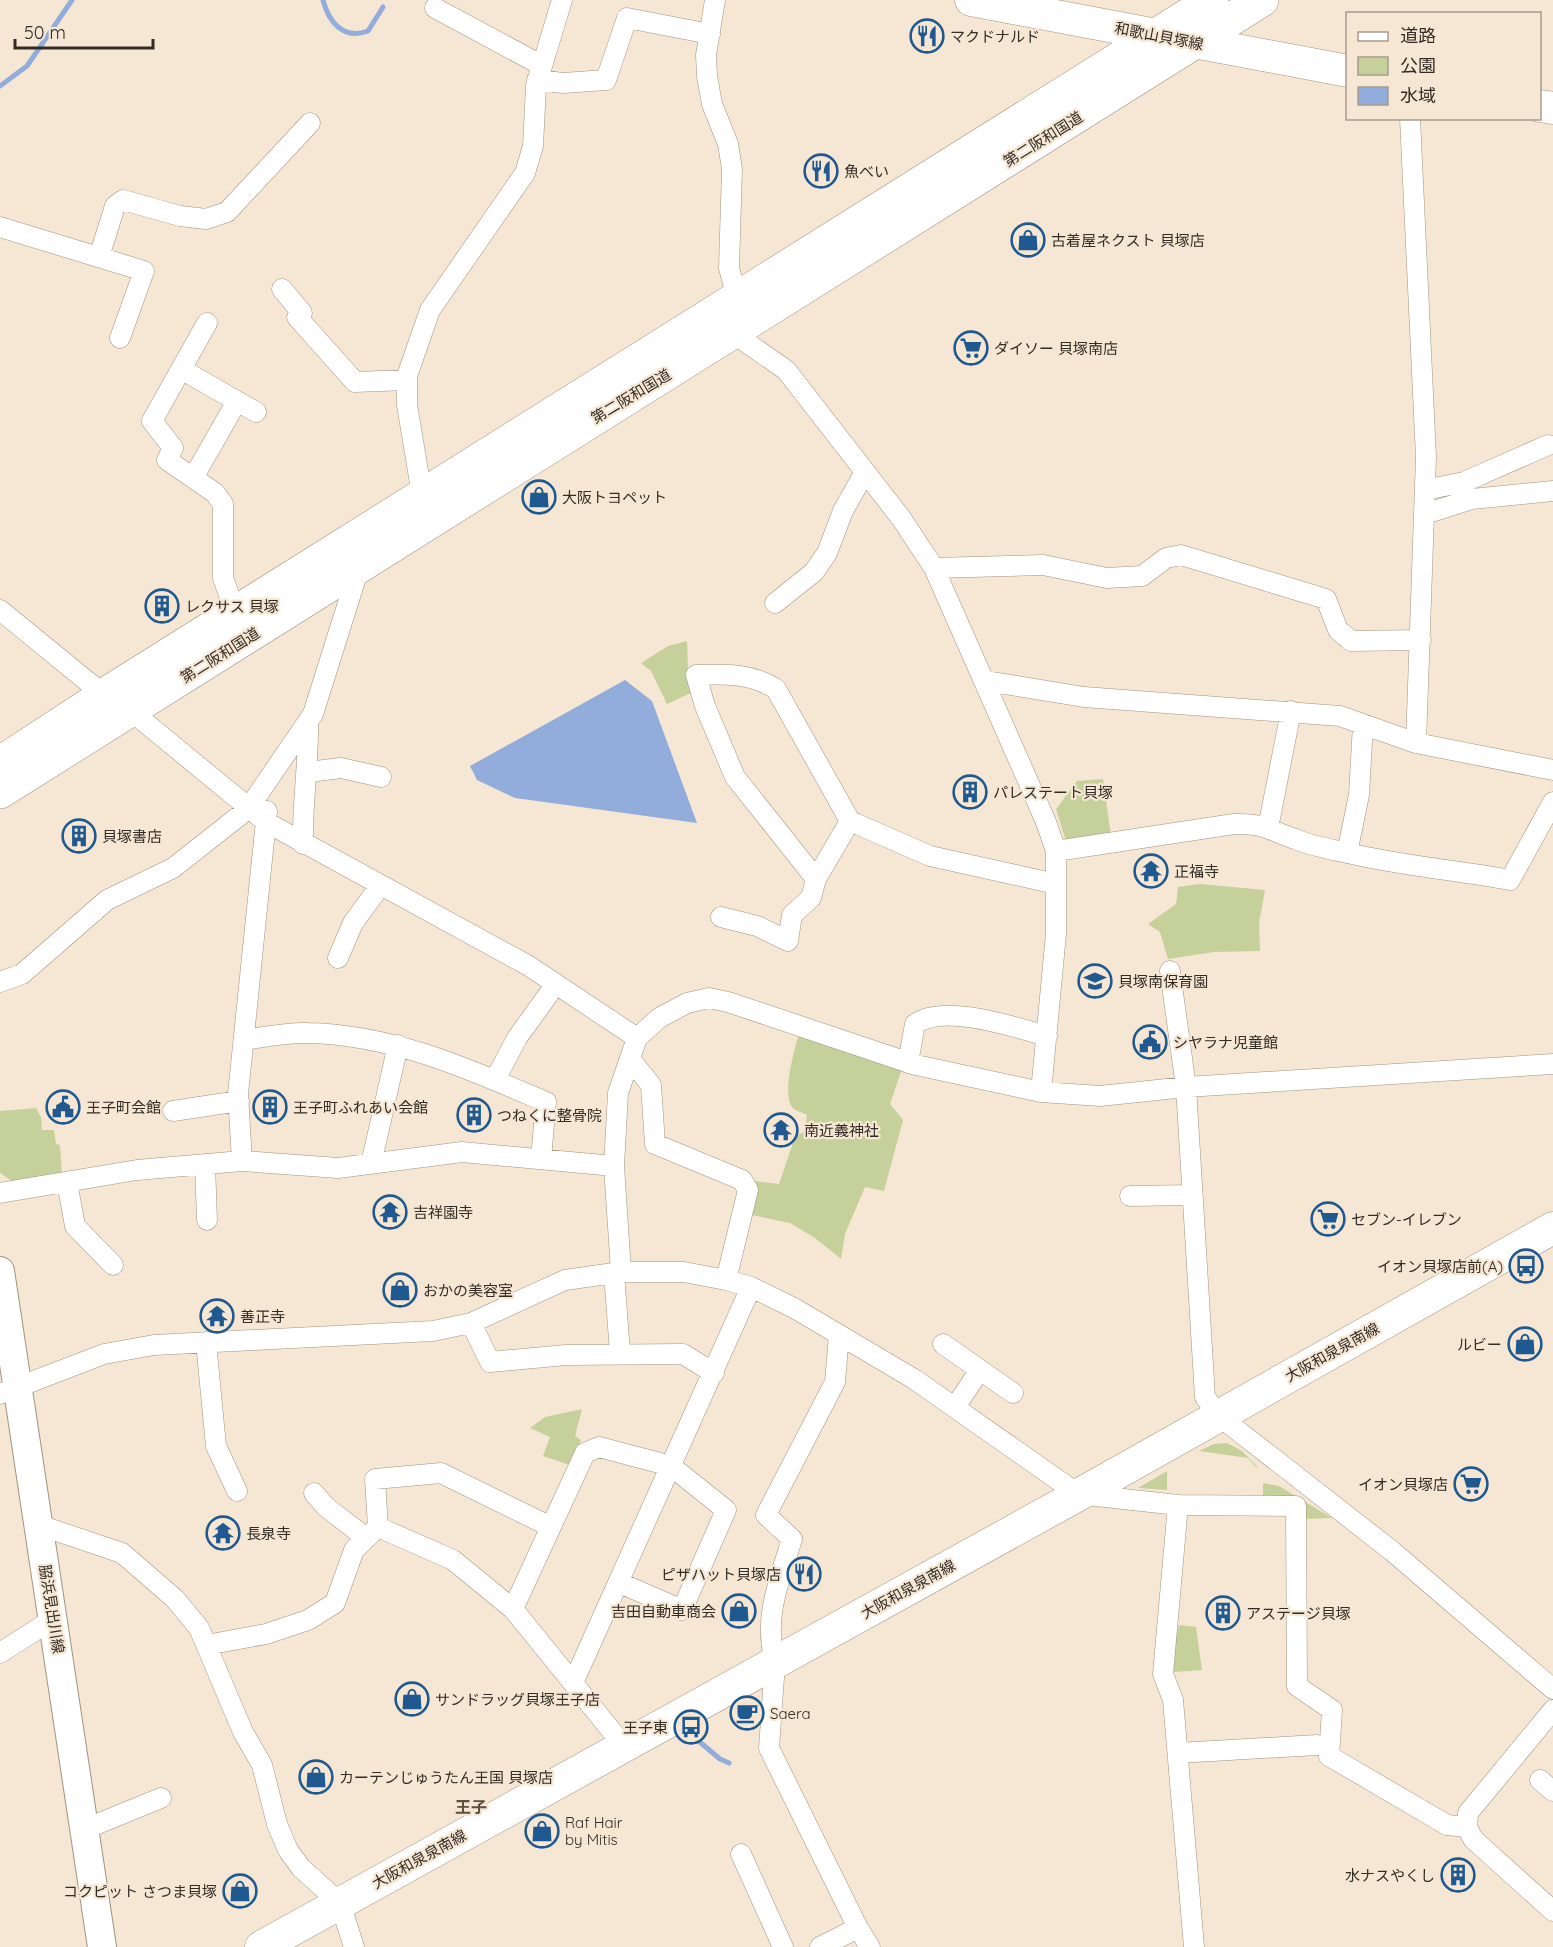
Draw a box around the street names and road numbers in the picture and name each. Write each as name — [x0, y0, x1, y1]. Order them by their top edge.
street label: 和歌山貝塚線 — [1113, 18, 1205, 54]
street label: 第二阪和国道 — [1000, 107, 1086, 171]
street label: 第二阪和国道 — [588, 365, 674, 427]
street label: 第二阪和国道 — [177, 623, 263, 687]
street label: 大阪和泉泉南線 — [1281, 1318, 1383, 1386]
street label: 大阪和泉泉南線 — [857, 1555, 959, 1623]
street label: 脇浜見出川線 — [36, 1563, 68, 1655]
street label: 大阪和泉泉南線 — [368, 1825, 470, 1893]

